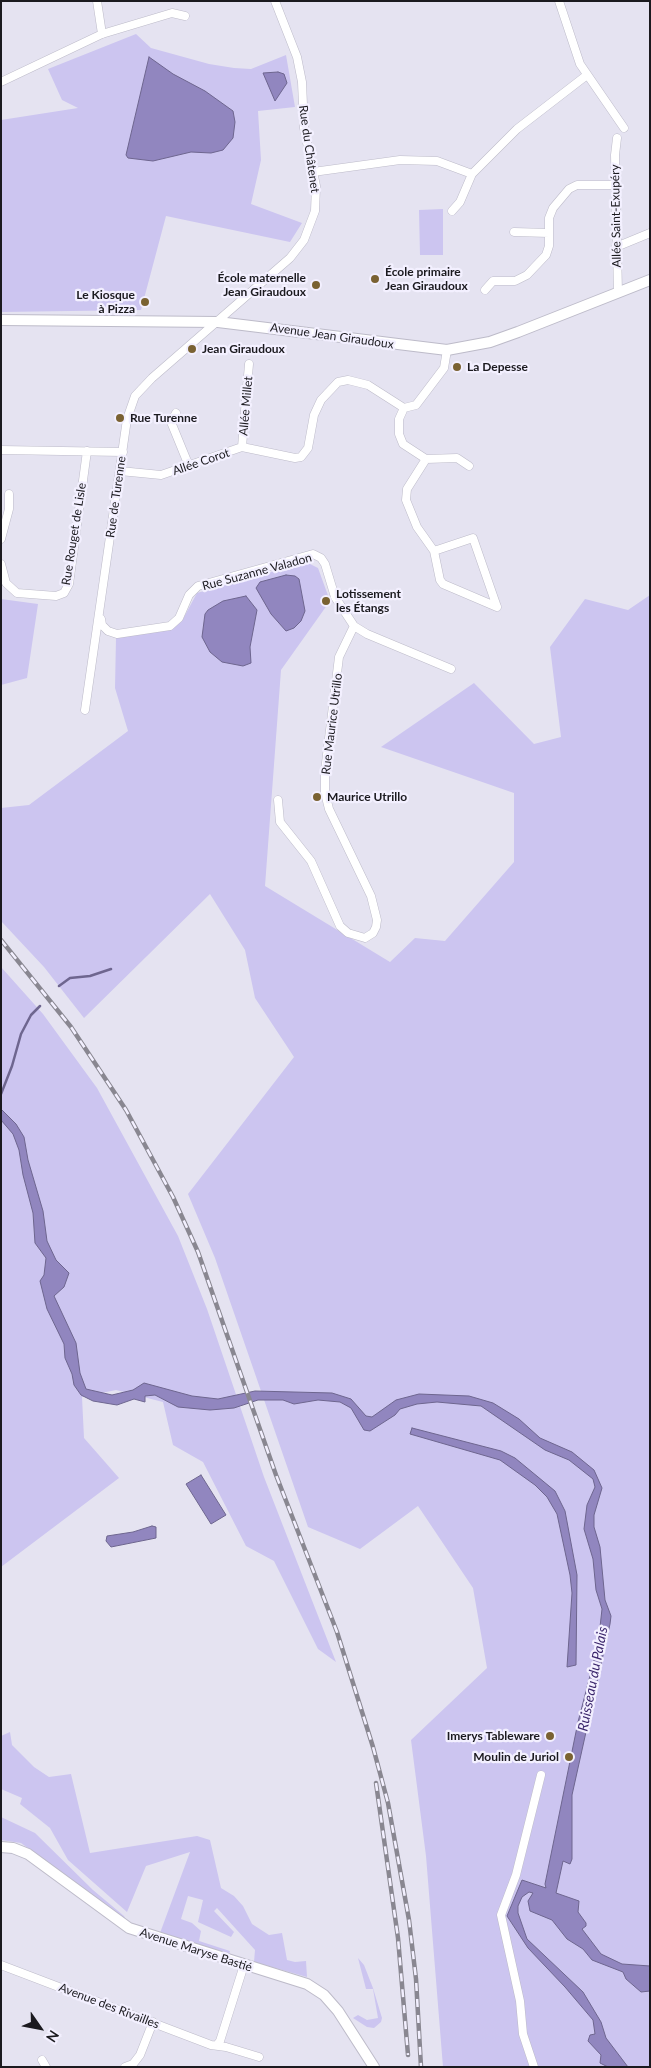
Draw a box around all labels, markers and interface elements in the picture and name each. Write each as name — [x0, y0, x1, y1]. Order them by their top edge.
street label: Rue du Châtenet — [296, 104, 322, 194]
street label: Allée Saint-Exupéry — [608, 164, 624, 268]
place label: École primaire Jean Giraudoux — [385, 265, 468, 293]
place label: École maternelle Jean Giraudoux — [218, 271, 306, 299]
marker: École primaire Jean Giraudoux — [369, 273, 381, 285]
marker: École maternelle Jean Giraudoux — [310, 279, 322, 291]
place label: Le Kiosque à Pizza — [76, 288, 135, 316]
marker: Le Kiosque à Pizza — [139, 296, 151, 308]
street label: Avenue Jean Giraudoux — [269, 320, 395, 352]
place label: Jean Giraudoux — [202, 342, 285, 356]
marker: Jean Giraudoux — [186, 343, 198, 355]
place label: La Depesse — [467, 360, 528, 374]
marker: La Depesse — [451, 361, 463, 373]
street label: Allée Millet — [236, 376, 256, 436]
place label: Rue Turenne — [130, 411, 197, 425]
marker: Rue Turenne — [114, 412, 126, 424]
street label: Allée Corot — [171, 446, 231, 478]
street label: Rue de Turenne — [103, 455, 129, 539]
street label: Rue Rouget de Lisle — [59, 482, 89, 586]
street label: Rue Suzanne Valadon — [201, 550, 313, 594]
place label: Lotissement les Étangs — [336, 587, 401, 615]
marker: Lotissement les Étangs — [320, 595, 332, 607]
street label: Rue Maurice Utrillo — [319, 673, 345, 775]
place label: Maurice Utrillo — [327, 790, 407, 804]
marker: Maurice Utrillo — [311, 791, 323, 803]
water label: Ruisseau du Palais — [575, 1625, 611, 1733]
place label: Imerys Tableware — [447, 1729, 540, 1743]
marker: Imerys Tableware — [544, 1730, 556, 1742]
place label: Moulin de Juriol — [473, 1750, 559, 1764]
marker: Moulin de Juriol — [563, 1751, 575, 1763]
street label: Avenue Maryse Bastié — [138, 1925, 254, 1975]
street label: Avenue des Rivailles — [57, 1980, 161, 2032]
north arrow — [15, 2003, 65, 2053]
text: N — [43, 2027, 63, 2046]

